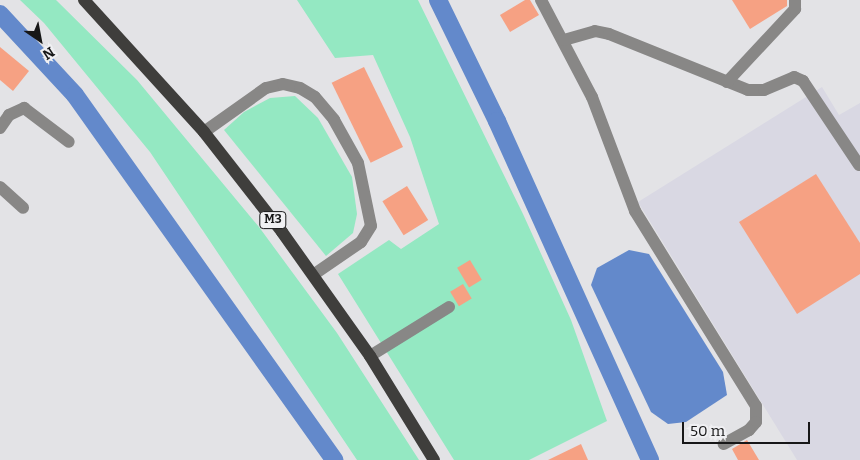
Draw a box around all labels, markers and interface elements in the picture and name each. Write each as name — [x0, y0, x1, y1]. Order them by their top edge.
north arrow — [15, 15, 65, 65]
text: N — [39, 43, 58, 63]
road number: M3 — [259, 210, 287, 230]
scale bar — [685, 412, 812, 444]
text: 50 m — [690, 422, 725, 440]

